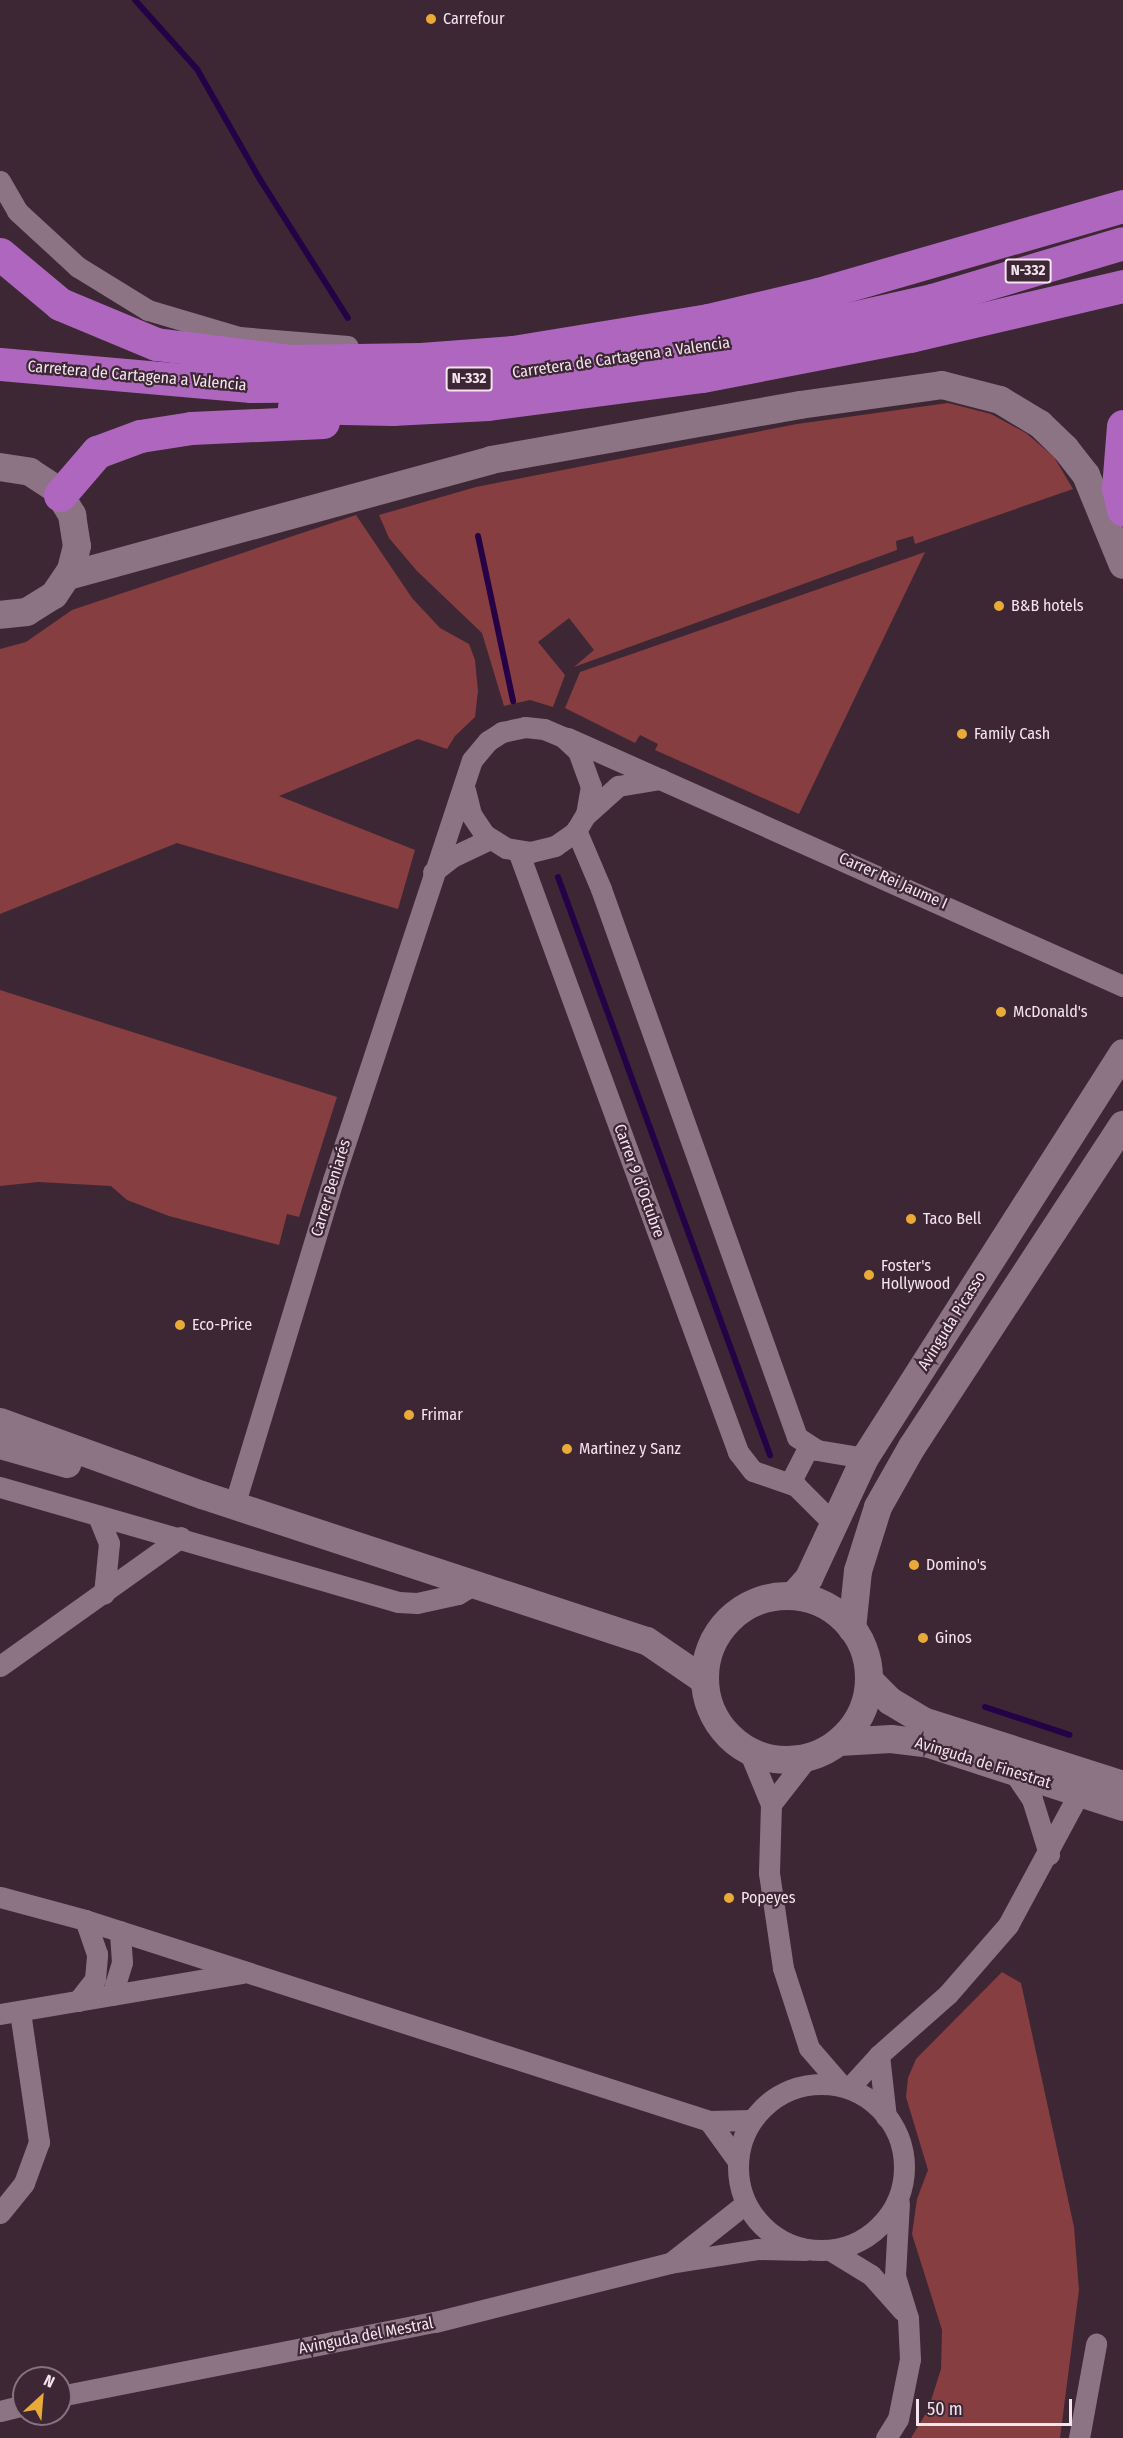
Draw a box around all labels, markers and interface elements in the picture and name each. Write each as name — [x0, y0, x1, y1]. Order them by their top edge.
place label: Carrefour — [443, 9, 505, 29]
marker: Carrefour — [424, 12, 438, 26]
road number: N-332 — [1004, 259, 1052, 283]
street label: Carretera de Cartagena a Valencia — [511, 333, 731, 383]
street label: Carretera de Cartagena a Valencia — [27, 357, 247, 395]
road number: N-332 — [445, 367, 493, 391]
place label: B&B hotels — [1011, 596, 1084, 616]
marker: B&B hotels — [992, 599, 1006, 613]
place label: Family Cash — [974, 724, 1050, 744]
marker: Family Cash — [955, 727, 969, 741]
street label: Carrer Rei Jaume I — [836, 848, 950, 914]
place label: McDonald's — [1013, 1002, 1088, 1022]
marker: McDonald's — [994, 1005, 1008, 1019]
street label: Carrer 9 d’Octubre — [610, 1122, 668, 1240]
street label: Carrer Beniarés — [307, 1137, 355, 1239]
place label: Taco Bell — [923, 1209, 981, 1229]
marker: Taco Bell — [904, 1212, 918, 1226]
place label: Foster's Hollywood — [881, 1256, 950, 1294]
marker: Foster's Hollywood — [862, 1268, 876, 1282]
street label: Avinguda Picasso — [914, 1268, 990, 1374]
place label: Eco-Price — [192, 1315, 252, 1335]
marker: Eco-Price — [173, 1318, 187, 1332]
place label: Frimar — [421, 1405, 463, 1425]
marker: Frimar — [402, 1408, 416, 1422]
place label: Martinez y Sanz — [579, 1439, 681, 1459]
marker: Martinez y Sanz — [560, 1442, 574, 1456]
place label: Domino's — [926, 1555, 987, 1575]
marker: Domino's — [907, 1558, 921, 1572]
place label: Ginos — [935, 1628, 972, 1648]
marker: Ginos — [916, 1631, 930, 1645]
street label: Avinguda de Finestrat — [913, 1733, 1053, 1793]
place label: Popeyes — [741, 1888, 795, 1908]
marker: Popeyes — [722, 1891, 736, 1905]
street label: Avinguda del Mestral — [297, 2314, 435, 2358]
north arrow — [12, 2366, 72, 2426]
text: N — [41, 2371, 58, 2392]
scale bar — [919, 2387, 1075, 2425]
text: 50 m — [927, 2398, 963, 2420]

